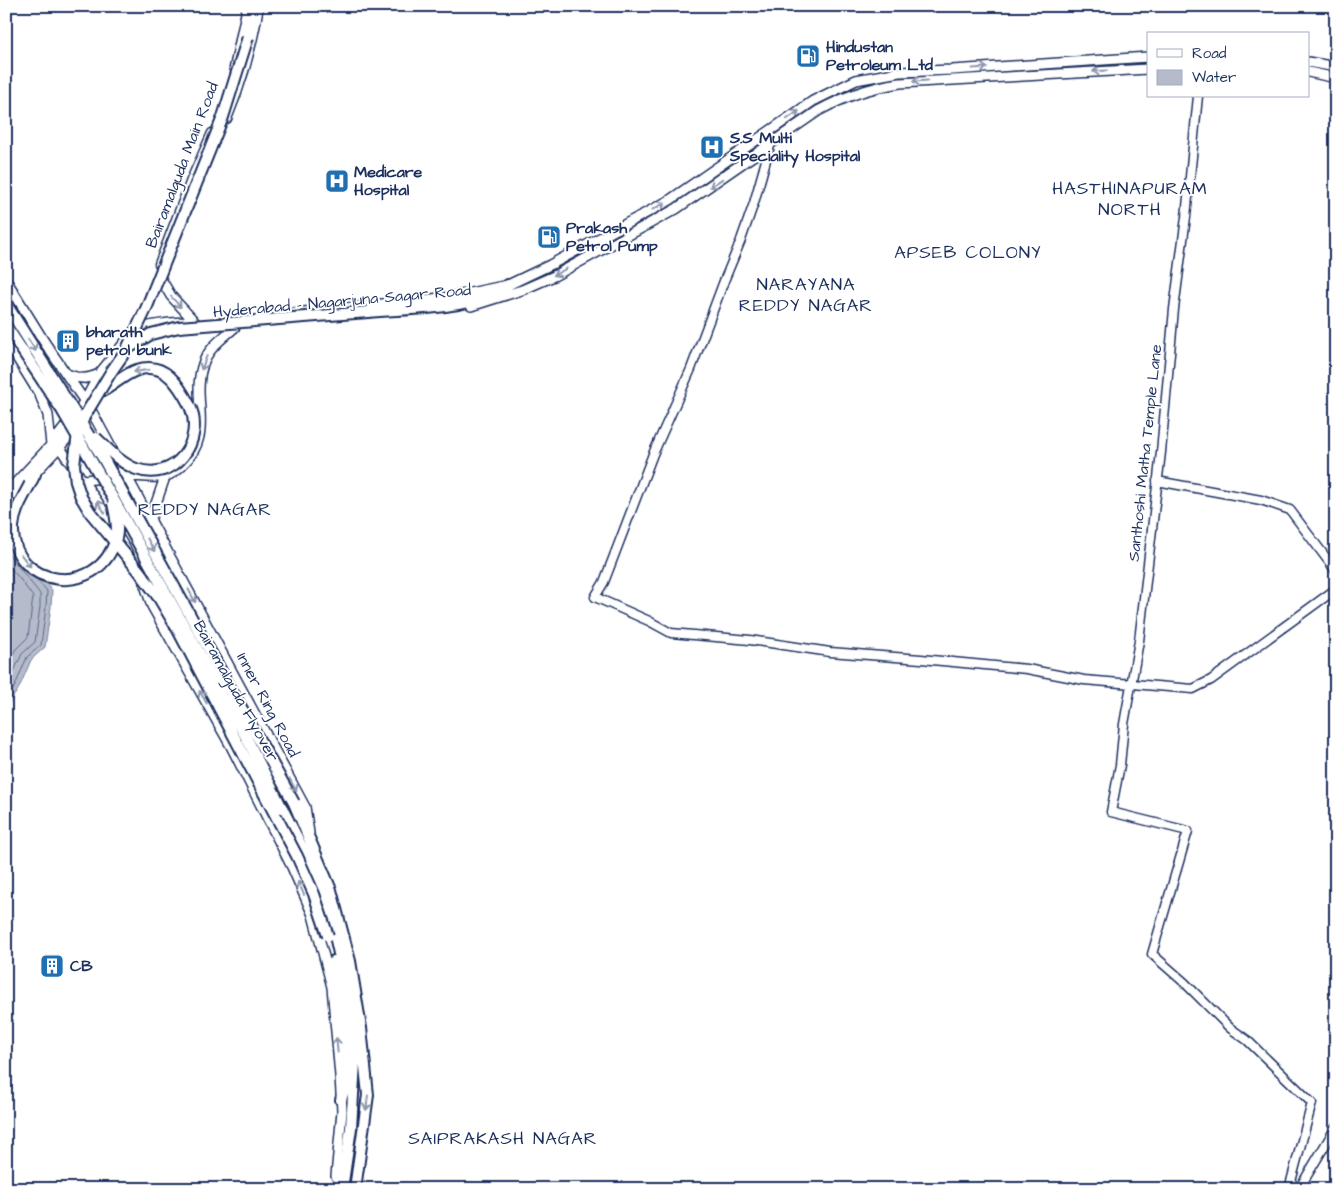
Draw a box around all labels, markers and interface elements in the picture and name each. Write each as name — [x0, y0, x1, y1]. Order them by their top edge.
legend — [1147, 32, 1310, 98]
place label: Hindustan Petroleum Ltd — [826, 36, 934, 76]
fuel station icon: Hindustan Petroleum Ltd — [795, 43, 821, 69]
text: Road — [1192, 43, 1227, 64]
one-way arrow — [972, 63, 988, 72]
one-way arrow — [1092, 67, 1108, 76]
text: Water — [1192, 67, 1236, 88]
one-way arrow — [912, 77, 928, 86]
street label: Bairamalguda Main Road — [140, 79, 225, 251]
one-way arrow — [786, 110, 800, 120]
place label: S.S Multi Speciality Hospital — [729, 127, 861, 168]
hospital icon: S.S Multi Speciality Hospital — [699, 134, 725, 160]
place label: Medicare Hospital — [354, 161, 423, 201]
hospital icon: Medicare Hospital — [324, 168, 350, 194]
district label: HASTHINAPURAM NORTH — [1052, 176, 1208, 222]
one-way arrow — [709, 178, 723, 188]
one-way arrow — [651, 201, 666, 211]
place label: Prakash Petrol Pump — [566, 217, 658, 257]
fuel station icon: Prakash Petrol Pump — [536, 224, 562, 250]
district label: APSEB COLONY — [894, 240, 1042, 265]
one-way arrow — [552, 267, 567, 277]
district label: NARAYANA REDDY NAGAR — [739, 272, 873, 318]
street label: Hyderabad - Nagarjuna Sagar Road — [212, 279, 472, 324]
one-way arrow — [170, 295, 182, 308]
place label: bharath petrol bunk — [86, 321, 172, 361]
building icon: bharath petrol bunk — [55, 328, 81, 354]
one-way arrow — [28, 338, 38, 352]
street label: Santhoshi Matha Temple Lane — [1123, 343, 1167, 563]
one-way arrow — [199, 355, 208, 371]
one-way arrow — [134, 366, 150, 376]
district label: REDDY NAGAR — [138, 497, 272, 522]
one-way arrow — [96, 500, 106, 514]
one-way arrow — [147, 537, 157, 552]
one-way arrow — [20, 554, 31, 567]
one-way arrow — [188, 588, 197, 603]
street label: Bairamalguda Flyover — [187, 616, 284, 766]
street label: Inner Ring Road — [230, 649, 305, 762]
one-way arrow — [198, 689, 208, 704]
one-way arrow — [289, 778, 299, 792]
one-way arrow — [296, 881, 306, 896]
building icon: CB — [39, 953, 65, 979]
place label: CB — [70, 955, 93, 977]
one-way arrow — [332, 1038, 342, 1054]
one-way arrow — [362, 1095, 372, 1111]
district label: SAIPRAKASH NAGAR — [408, 1126, 598, 1151]

